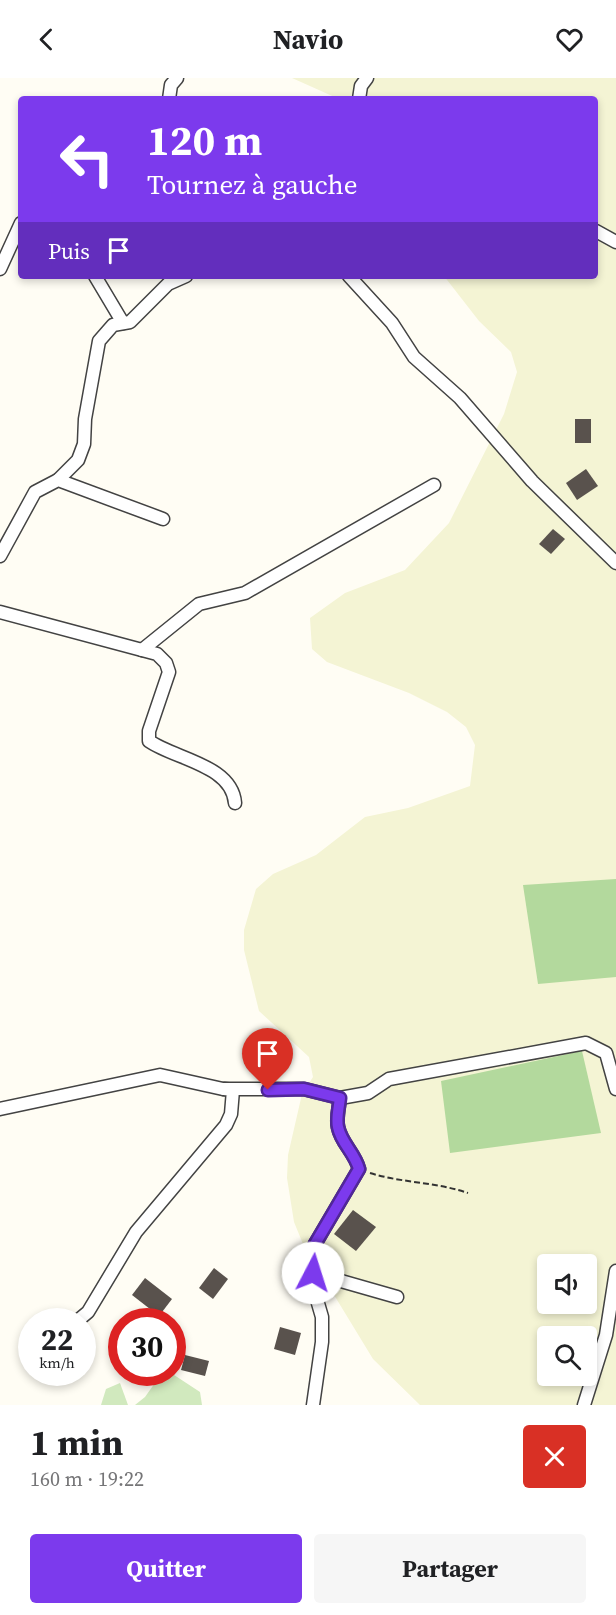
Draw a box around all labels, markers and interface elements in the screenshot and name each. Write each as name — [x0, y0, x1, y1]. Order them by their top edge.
text: Navio — [273, 21, 343, 58]
icon: back — [30, 23, 63, 56]
icon: heart — [553, 23, 586, 56]
text: 120 m — [147, 111, 262, 169]
icon: left — [48, 120, 126, 198]
text: Tournez à gauche — [147, 166, 357, 203]
icon: arrive — [102, 234, 135, 267]
text: Puis — [48, 236, 90, 266]
pin — [242, 1028, 293, 1090]
icon: arrive — [251, 1037, 284, 1070]
position arrow — [281, 1241, 345, 1305]
map controls — [537, 1254, 597, 1386]
button: sound — [537, 1254, 597, 1314]
speed limit sign: 30 — [108, 1308, 186, 1386]
text: 22 — [41, 1319, 73, 1360]
button: search — [537, 1326, 597, 1386]
text: km/h — [39, 1352, 75, 1373]
text: 1 min — [30, 1418, 123, 1467]
button: close — [523, 1425, 586, 1488]
text: 160 m · 19:22 — [30, 1465, 144, 1493]
button: Quitter — [30, 1534, 302, 1603]
button: Partager — [314, 1534, 586, 1603]

